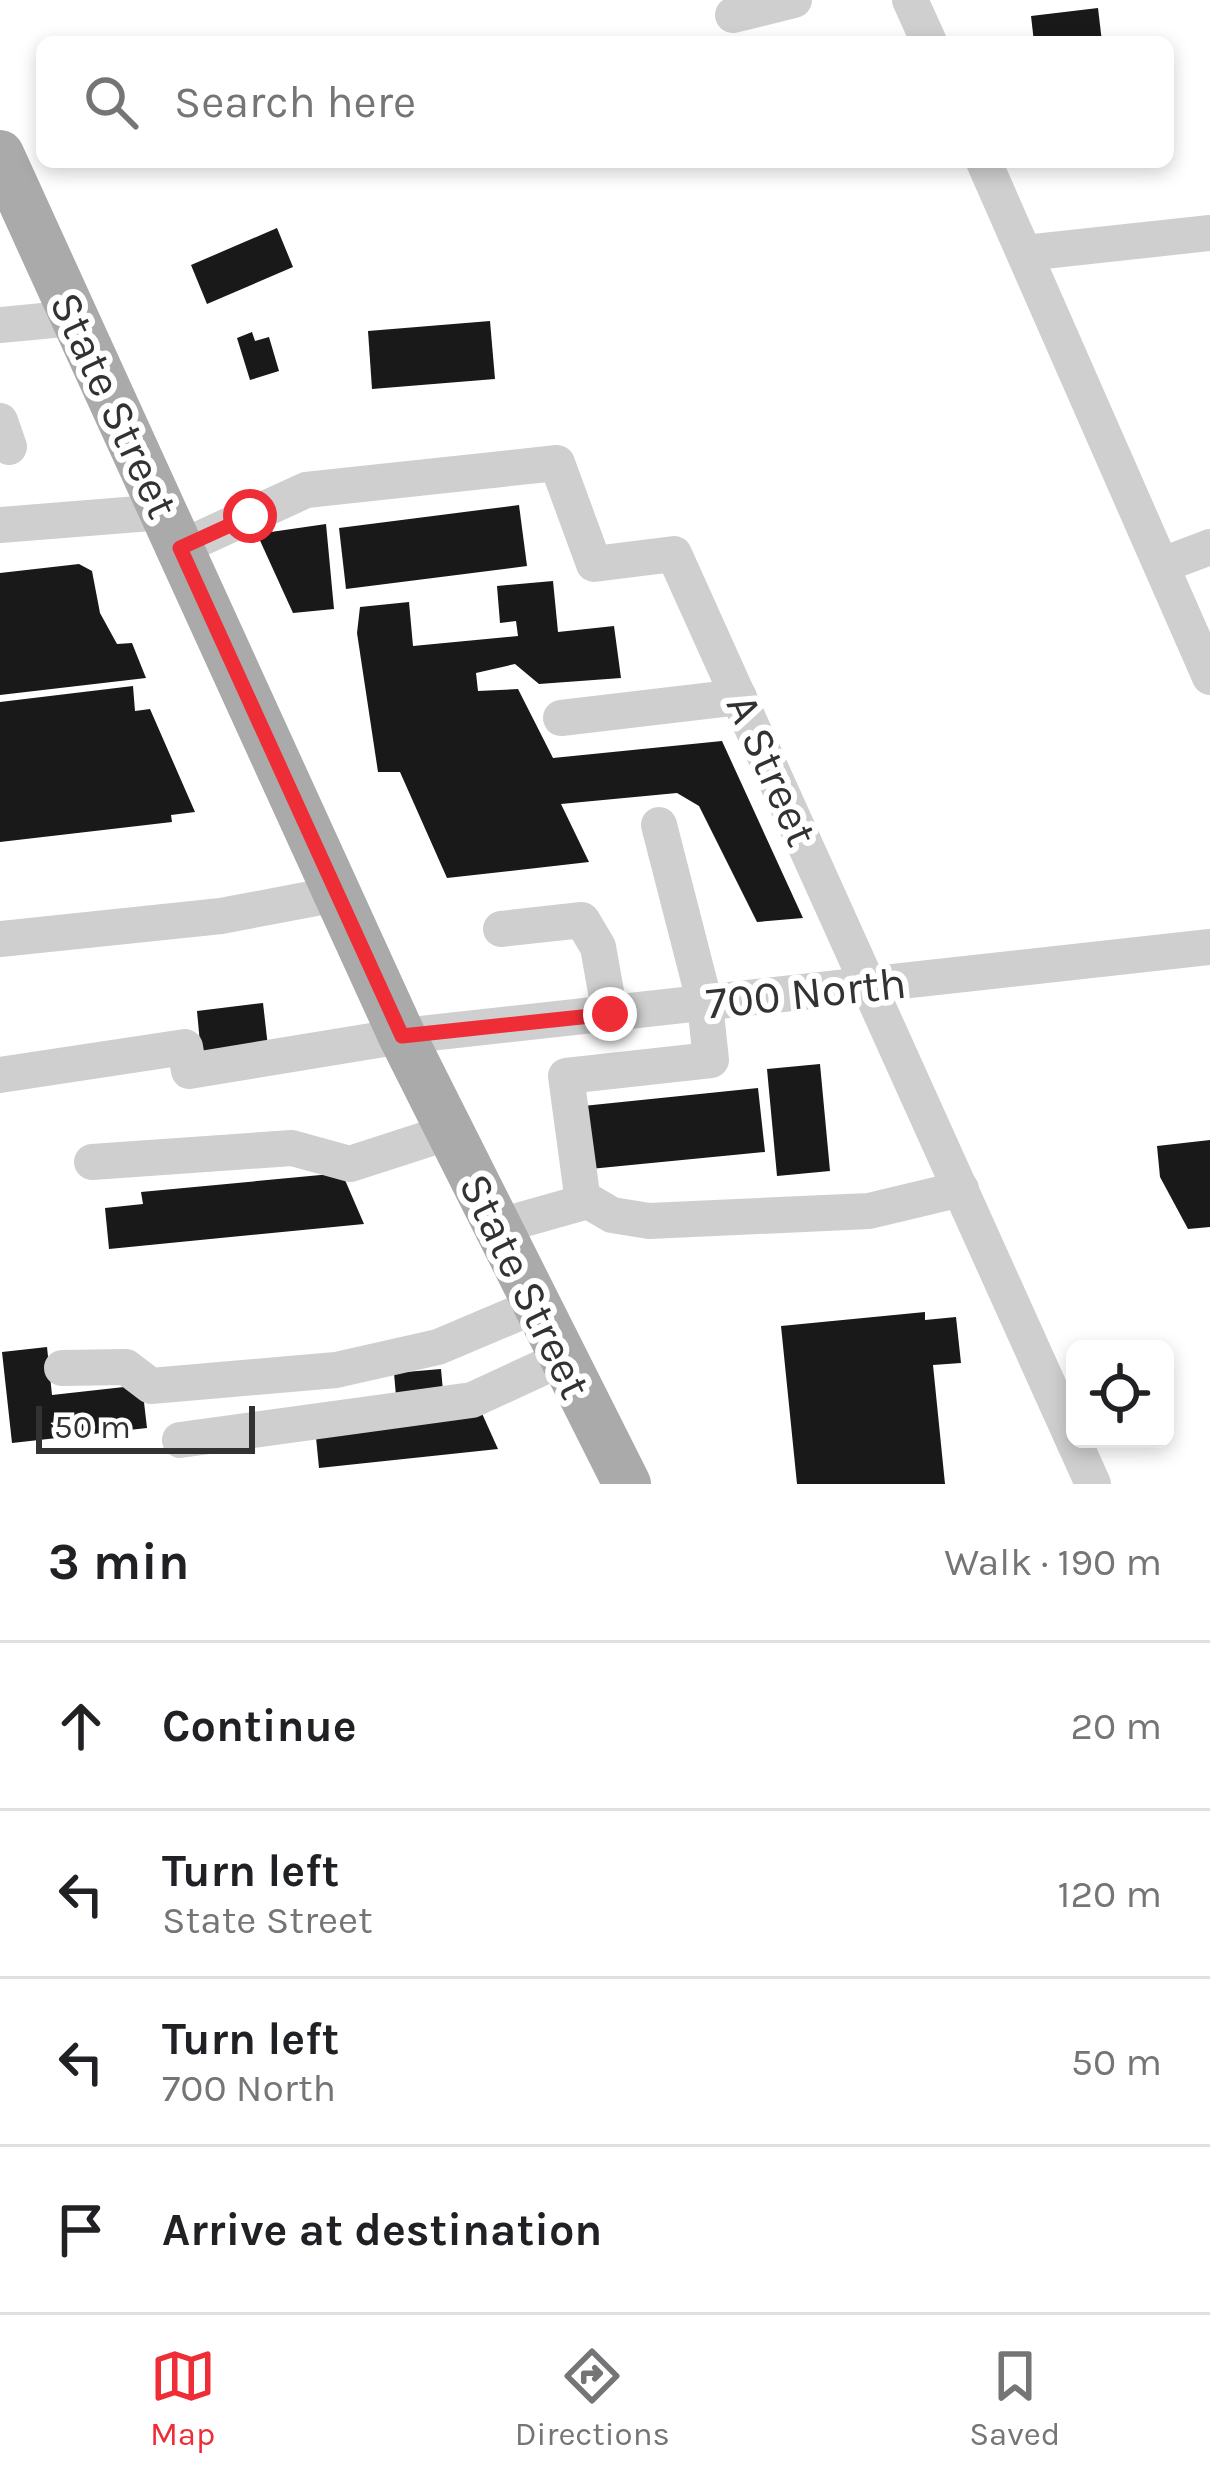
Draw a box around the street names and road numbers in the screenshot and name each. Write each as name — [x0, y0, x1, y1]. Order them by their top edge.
street label: State Street — [39, 284, 189, 526]
street label: A Street — [716, 686, 828, 854]
street label: 700 North — [703, 957, 909, 1029]
street label: State Street — [448, 1165, 602, 1407]

